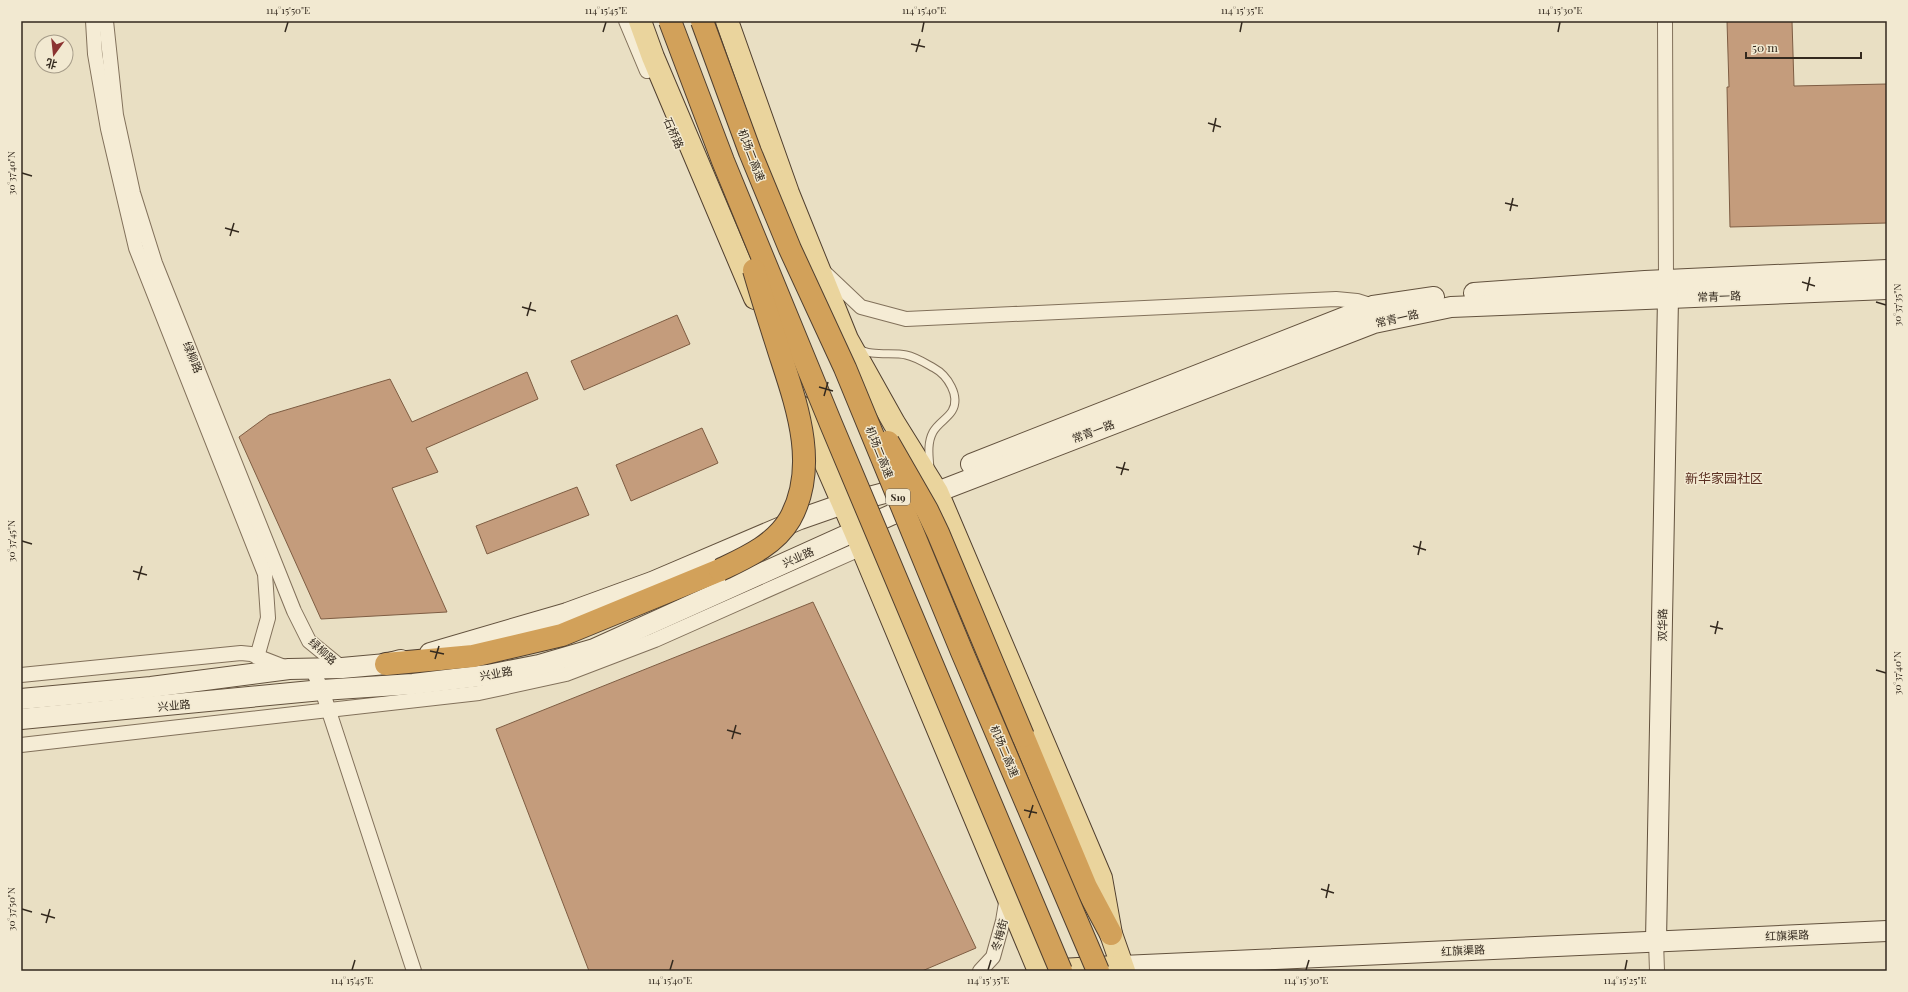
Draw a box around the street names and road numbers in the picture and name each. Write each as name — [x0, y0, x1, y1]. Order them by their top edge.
street label: 石桥路 — [660, 115, 688, 151]
street label: 机场二高速 — [735, 127, 769, 183]
street label: 常青一路 — [1697, 288, 1741, 304]
street label: 常青一路 — [1374, 306, 1420, 330]
street label: 绿柳路 — [180, 339, 206, 375]
street label: 常青一路 — [1070, 416, 1116, 446]
street label: 机场二高速 — [863, 424, 897, 480]
road number: S19 — [886, 489, 910, 505]
street label: 兴业路 — [780, 543, 816, 571]
street label: 双华路 — [1654, 608, 1670, 642]
street label: 绿柳路 — [306, 634, 340, 668]
street label: 兴业路 — [478, 663, 514, 683]
street label: 兴业路 — [157, 696, 191, 714]
street label: 机场二高速 — [987, 723, 1023, 779]
street label: 冬梅街 — [987, 917, 1011, 953]
street label: 红旗渠路 — [1765, 927, 1809, 943]
street label: 红旗渠路 — [1441, 941, 1485, 959]

